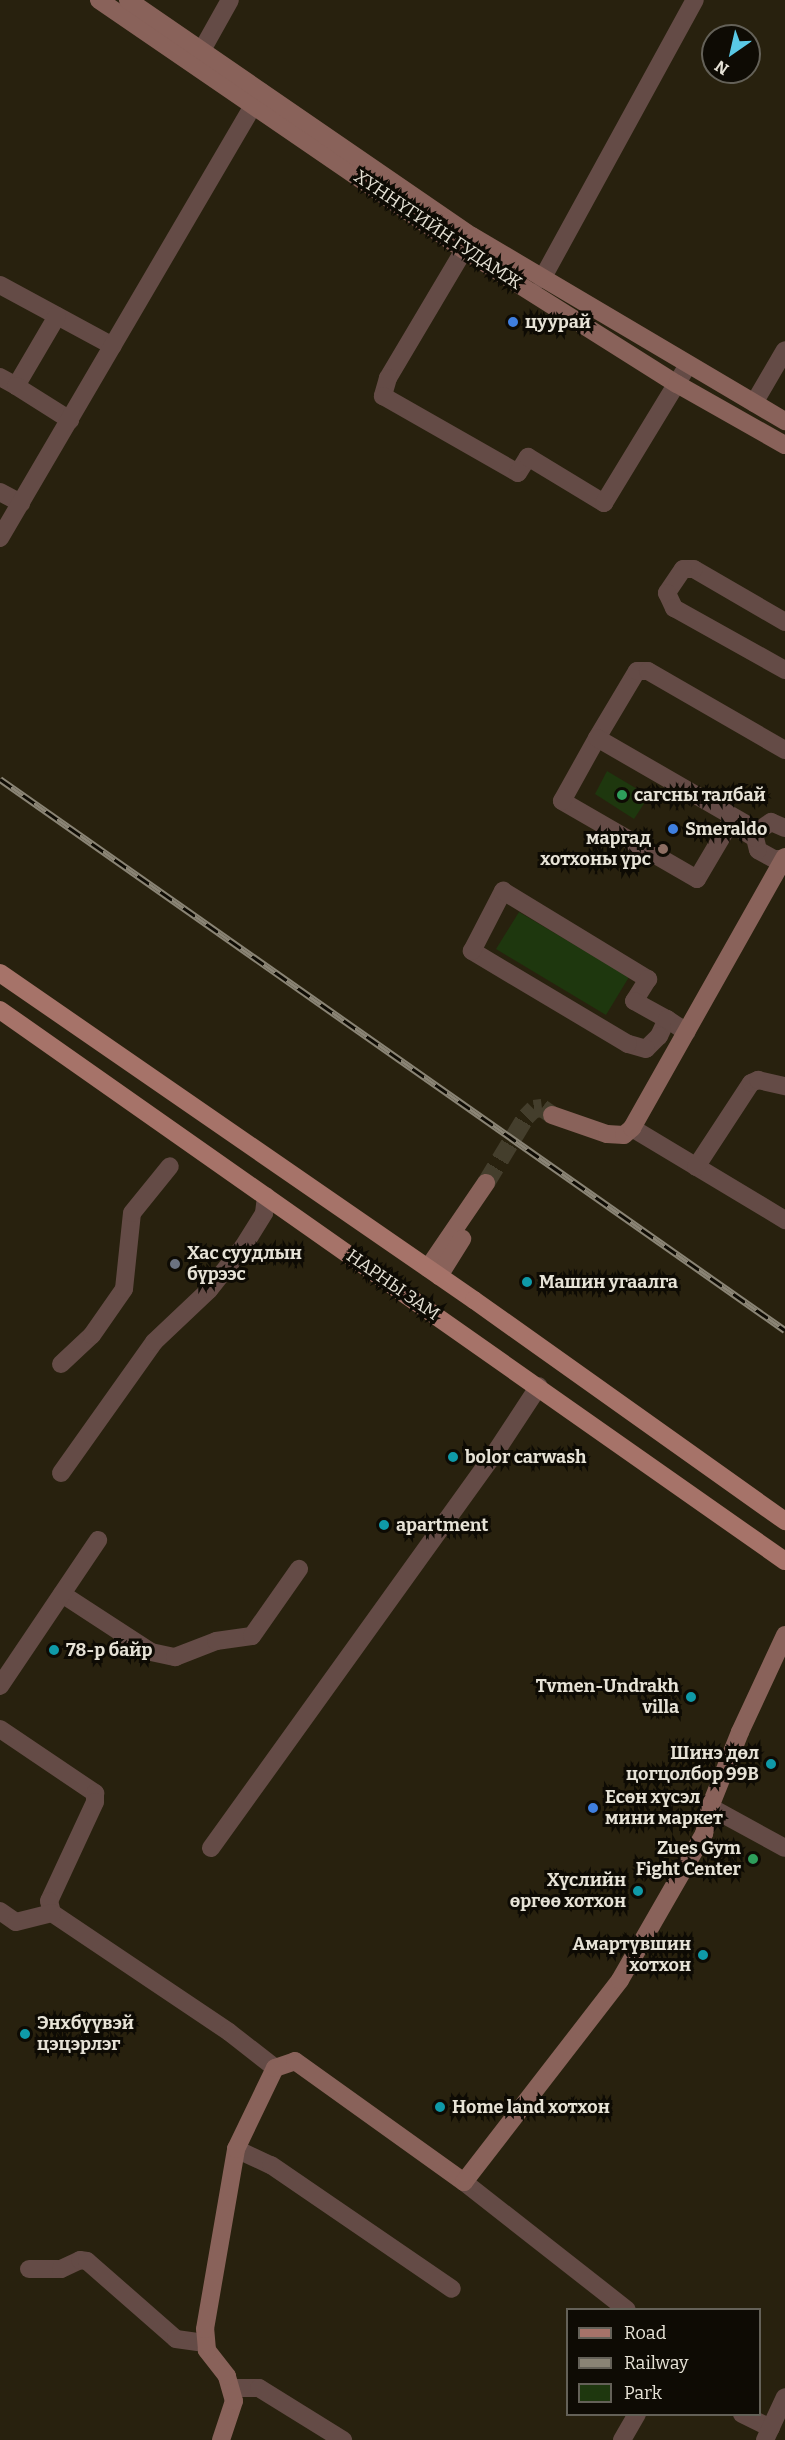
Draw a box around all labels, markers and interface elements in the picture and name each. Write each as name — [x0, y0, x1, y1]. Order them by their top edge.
north arrow — [701, 24, 761, 84]
text: N — [711, 56, 732, 79]
street label: ХҮННҮГИЙН ГУДАМЖ — [350, 166, 526, 294]
place label: цуурай — [525, 311, 591, 333]
marker: цуурай — [506, 315, 520, 329]
place label: сагсны талбай — [634, 784, 766, 806]
marker: сагсны талбай — [615, 788, 629, 802]
place label: Smeraldo — [685, 818, 767, 840]
marker: Smeraldo — [666, 822, 680, 836]
place label: маргад хотхоны үрс — [540, 828, 651, 870]
marker: маргад хотхоны үрс — [656, 842, 670, 856]
place label: Хас суудлын бүрээс — [187, 1243, 302, 1286]
street label: НАРНЫ ЗАМ — [342, 1245, 444, 1325]
marker: Хас суудлын бүрээс — [168, 1257, 182, 1271]
place label: Машин угаалга — [539, 1271, 678, 1293]
marker: Машин угаалга — [520, 1275, 534, 1289]
place label: bolor carwash — [465, 1446, 586, 1468]
marker: bolor carwash — [446, 1450, 460, 1464]
place label: apartment — [396, 1514, 488, 1536]
marker: apartment — [377, 1518, 391, 1532]
place label: 78-р байр — [66, 1639, 152, 1661]
marker: 78-р байр — [47, 1643, 61, 1657]
place label: Tvmen-Undrakh villa — [536, 1676, 679, 1718]
marker: Tvmen-Undrakh villa — [684, 1690, 698, 1704]
place label: Шинэ дөл цогцолбор 99В — [626, 1743, 759, 1786]
marker: Шинэ дөл цогцолбор 99В — [764, 1757, 778, 1771]
place label: Есөн хүсэл мини маркет — [605, 1787, 723, 1830]
marker: Есөн хүсэл мини маркет — [586, 1801, 600, 1815]
place label: Zues Gym Fight Center — [636, 1838, 741, 1880]
marker: Zues Gym Fight Center — [746, 1852, 760, 1866]
place label: Хүслийн өргөө хотхон — [510, 1870, 626, 1912]
marker: Хүслийн өргөө хотхон — [631, 1884, 645, 1898]
place label: Амартүвшин хотхон — [573, 1934, 691, 1976]
marker: Амартүвшин хотхон — [696, 1948, 710, 1962]
place label: Энхбүүвэй цэцэрлэг — [37, 2013, 134, 2056]
marker: Энхбүүвэй цэцэрлэг — [18, 2027, 32, 2041]
place label: Home land хотхон — [452, 2096, 610, 2118]
marker: Home land хотхон — [433, 2100, 447, 2114]
legend — [566, 2308, 761, 2416]
text: Road — [624, 2322, 666, 2344]
text: Railway — [624, 2352, 688, 2374]
text: Park — [624, 2382, 662, 2404]

